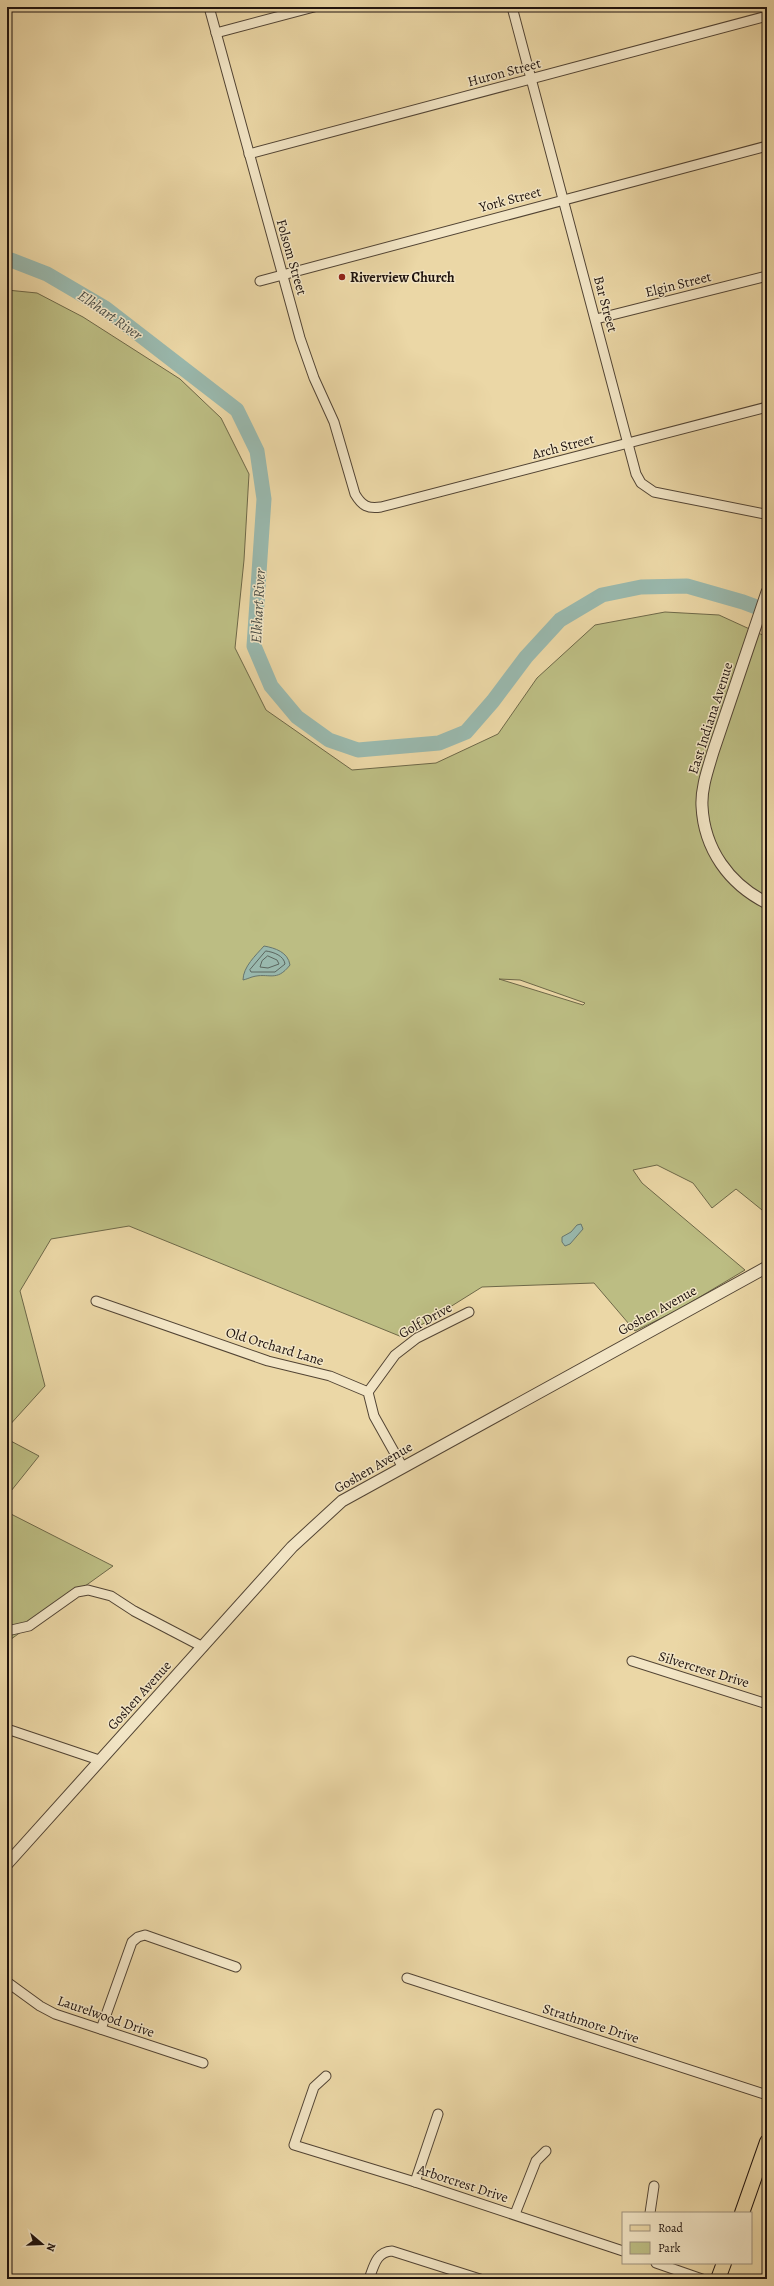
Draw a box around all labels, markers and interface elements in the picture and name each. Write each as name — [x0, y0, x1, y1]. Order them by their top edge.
street label: Huron Street — [465, 53, 543, 91]
street label: York Street — [476, 182, 544, 217]
street label: Folsom Street — [272, 217, 312, 298]
street label: Elgin Street — [643, 267, 714, 302]
place label: Riverview Church — [350, 268, 455, 287]
marker: Riverview Church — [337, 272, 347, 282]
street label: Bar Street — [589, 274, 622, 335]
water label: Elkhart River — [74, 285, 147, 345]
street label: Arch Street — [529, 429, 597, 464]
water label: Elkhart River — [246, 568, 270, 644]
street label: East Indiana Avenue — [683, 660, 738, 777]
street label: Goshen Avenue — [614, 1281, 700, 1340]
street label: Golf Drive — [395, 1298, 455, 1343]
street label: Old Orchard Lane — [224, 1323, 326, 1370]
street label: Goshen Avenue — [331, 1437, 416, 1498]
street label: Silvercrest Drive — [656, 1647, 752, 1692]
street label: Goshen Avenue — [103, 1656, 176, 1734]
street label: Laurelwood Drive — [55, 1991, 157, 2042]
street label: Strathmore Drive — [540, 1999, 641, 2048]
street label: Arborcrest Drive — [414, 2160, 511, 2207]
legend — [622, 2212, 752, 2264]
text: Road — [658, 2220, 684, 2236]
north arrow — [22, 2224, 62, 2264]
text: Park — [658, 2240, 681, 2256]
text: N — [43, 2241, 59, 2253]

